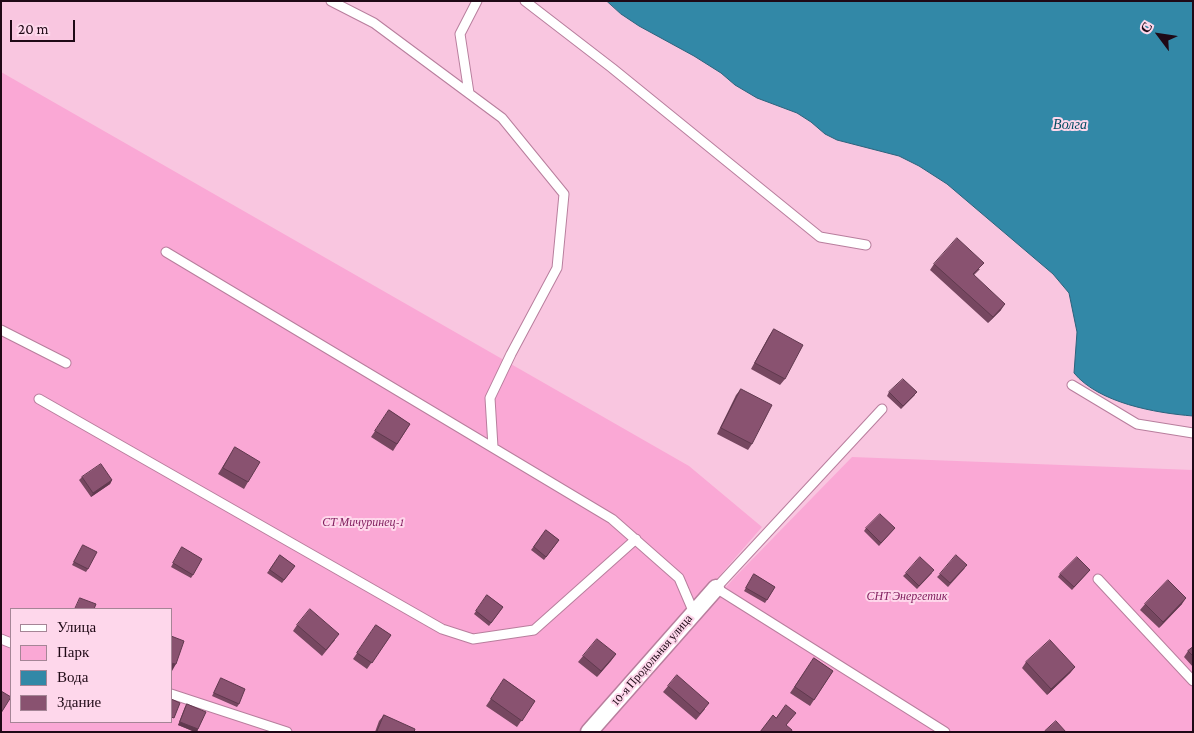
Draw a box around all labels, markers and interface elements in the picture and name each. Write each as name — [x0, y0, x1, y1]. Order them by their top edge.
scale bar — [12, 10, 78, 42]
north arrow — [1134, 10, 1184, 60]
text: С — [1137, 19, 1156, 36]
text: 20 m — [18, 21, 49, 37]
water label: Волга — [1053, 117, 1087, 133]
park label: СТ Мичуринец-1 — [322, 515, 404, 529]
park label: СНТ Энергетик — [867, 589, 947, 603]
legend — [10, 608, 172, 723]
street label: 10-я Продольная улица — [609, 612, 695, 708]
text: Улица — [57, 619, 96, 635]
text: Парк — [57, 644, 89, 660]
text: Вода — [57, 669, 88, 685]
text: Здание — [57, 694, 101, 710]

